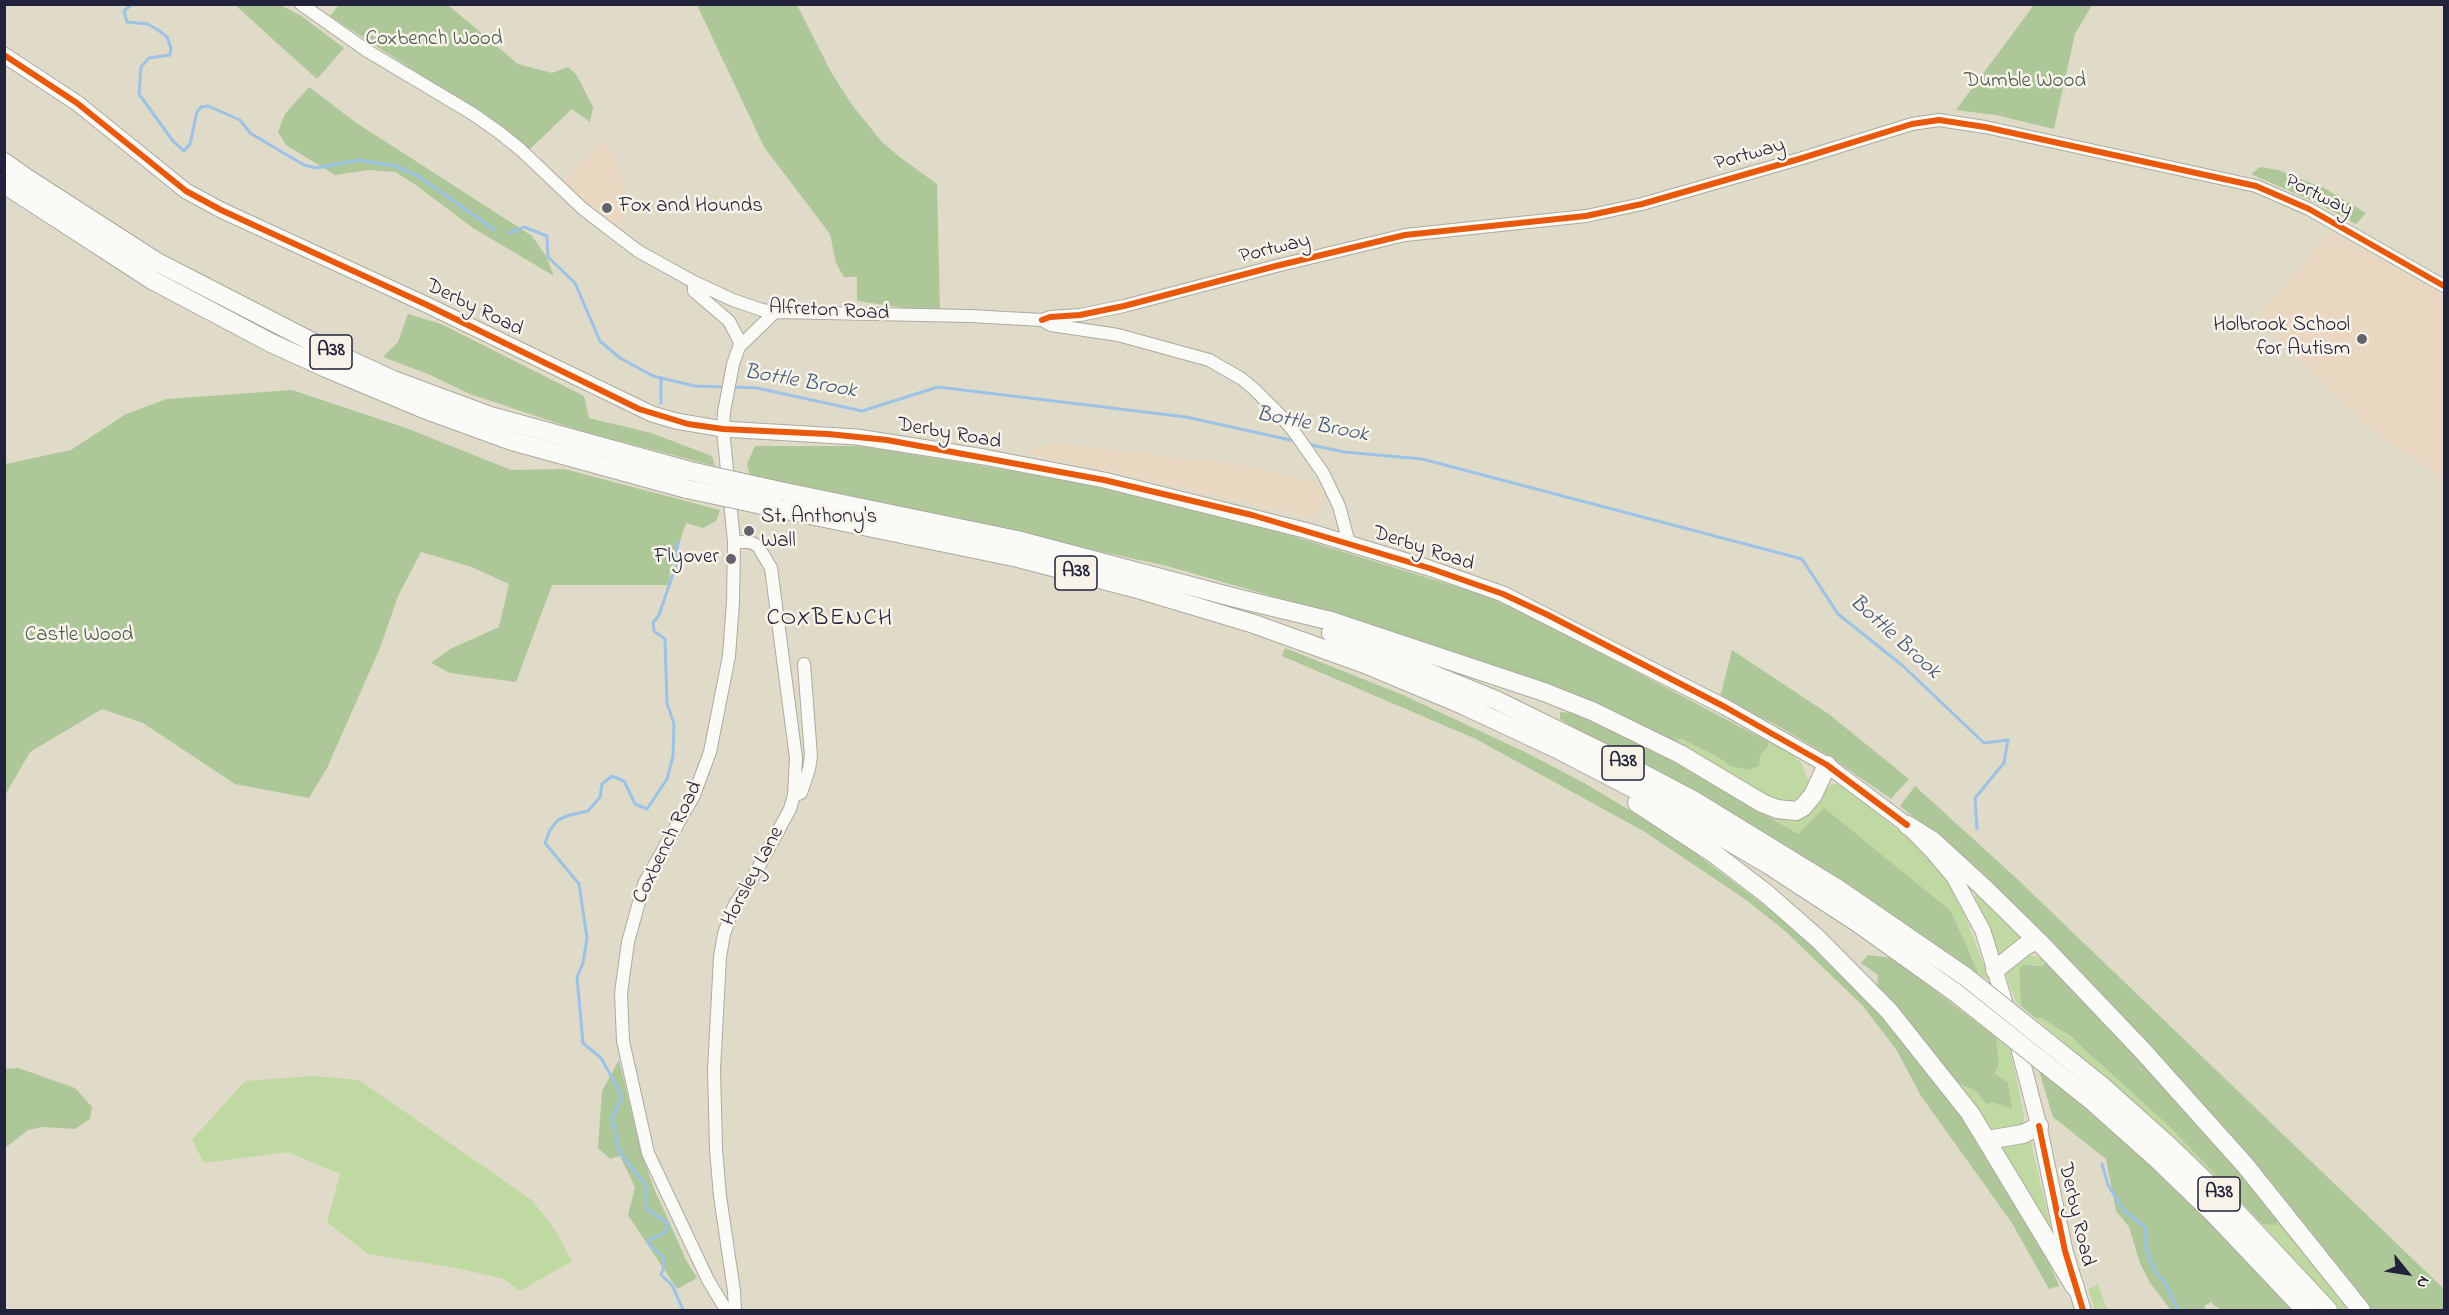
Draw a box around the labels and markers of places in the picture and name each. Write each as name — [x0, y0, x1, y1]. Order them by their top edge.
place label: Fox and Hounds — [619, 195, 763, 221]
marker: Fox and Hounds — [600, 201, 614, 215]
place label: Holbrook School for Autism — [2213, 314, 2350, 364]
marker: Holbrook School for Autism — [2355, 332, 2369, 346]
place label: St. Anthony's Wall — [761, 506, 877, 556]
marker: St. Anthony's Wall — [742, 524, 756, 538]
place label: Flyover — [654, 546, 719, 572]
marker: Flyover — [724, 552, 738, 566]

